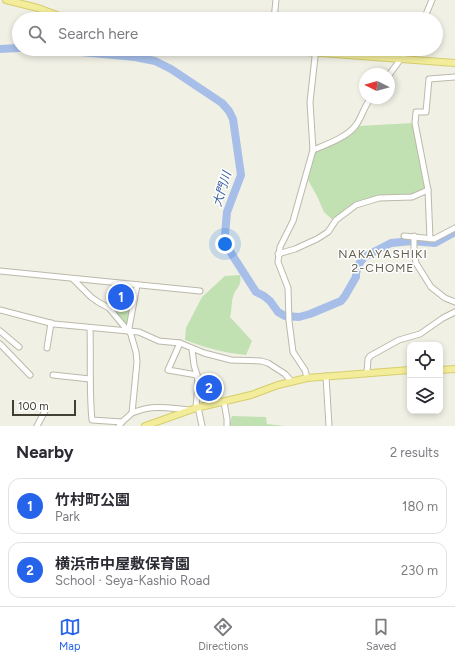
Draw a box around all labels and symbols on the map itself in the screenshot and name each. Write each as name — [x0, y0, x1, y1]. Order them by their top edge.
north arrow — [359, 68, 395, 104]
water label: 大門川 — [210, 168, 235, 208]
your location — [215, 234, 235, 254]
district label: NAKAYASHIKI 2-CHOME — [338, 247, 428, 275]
pin: 1 — [108, 282, 134, 312]
pin: 2 — [196, 373, 222, 403]
scale bar — [12, 398, 76, 417]

